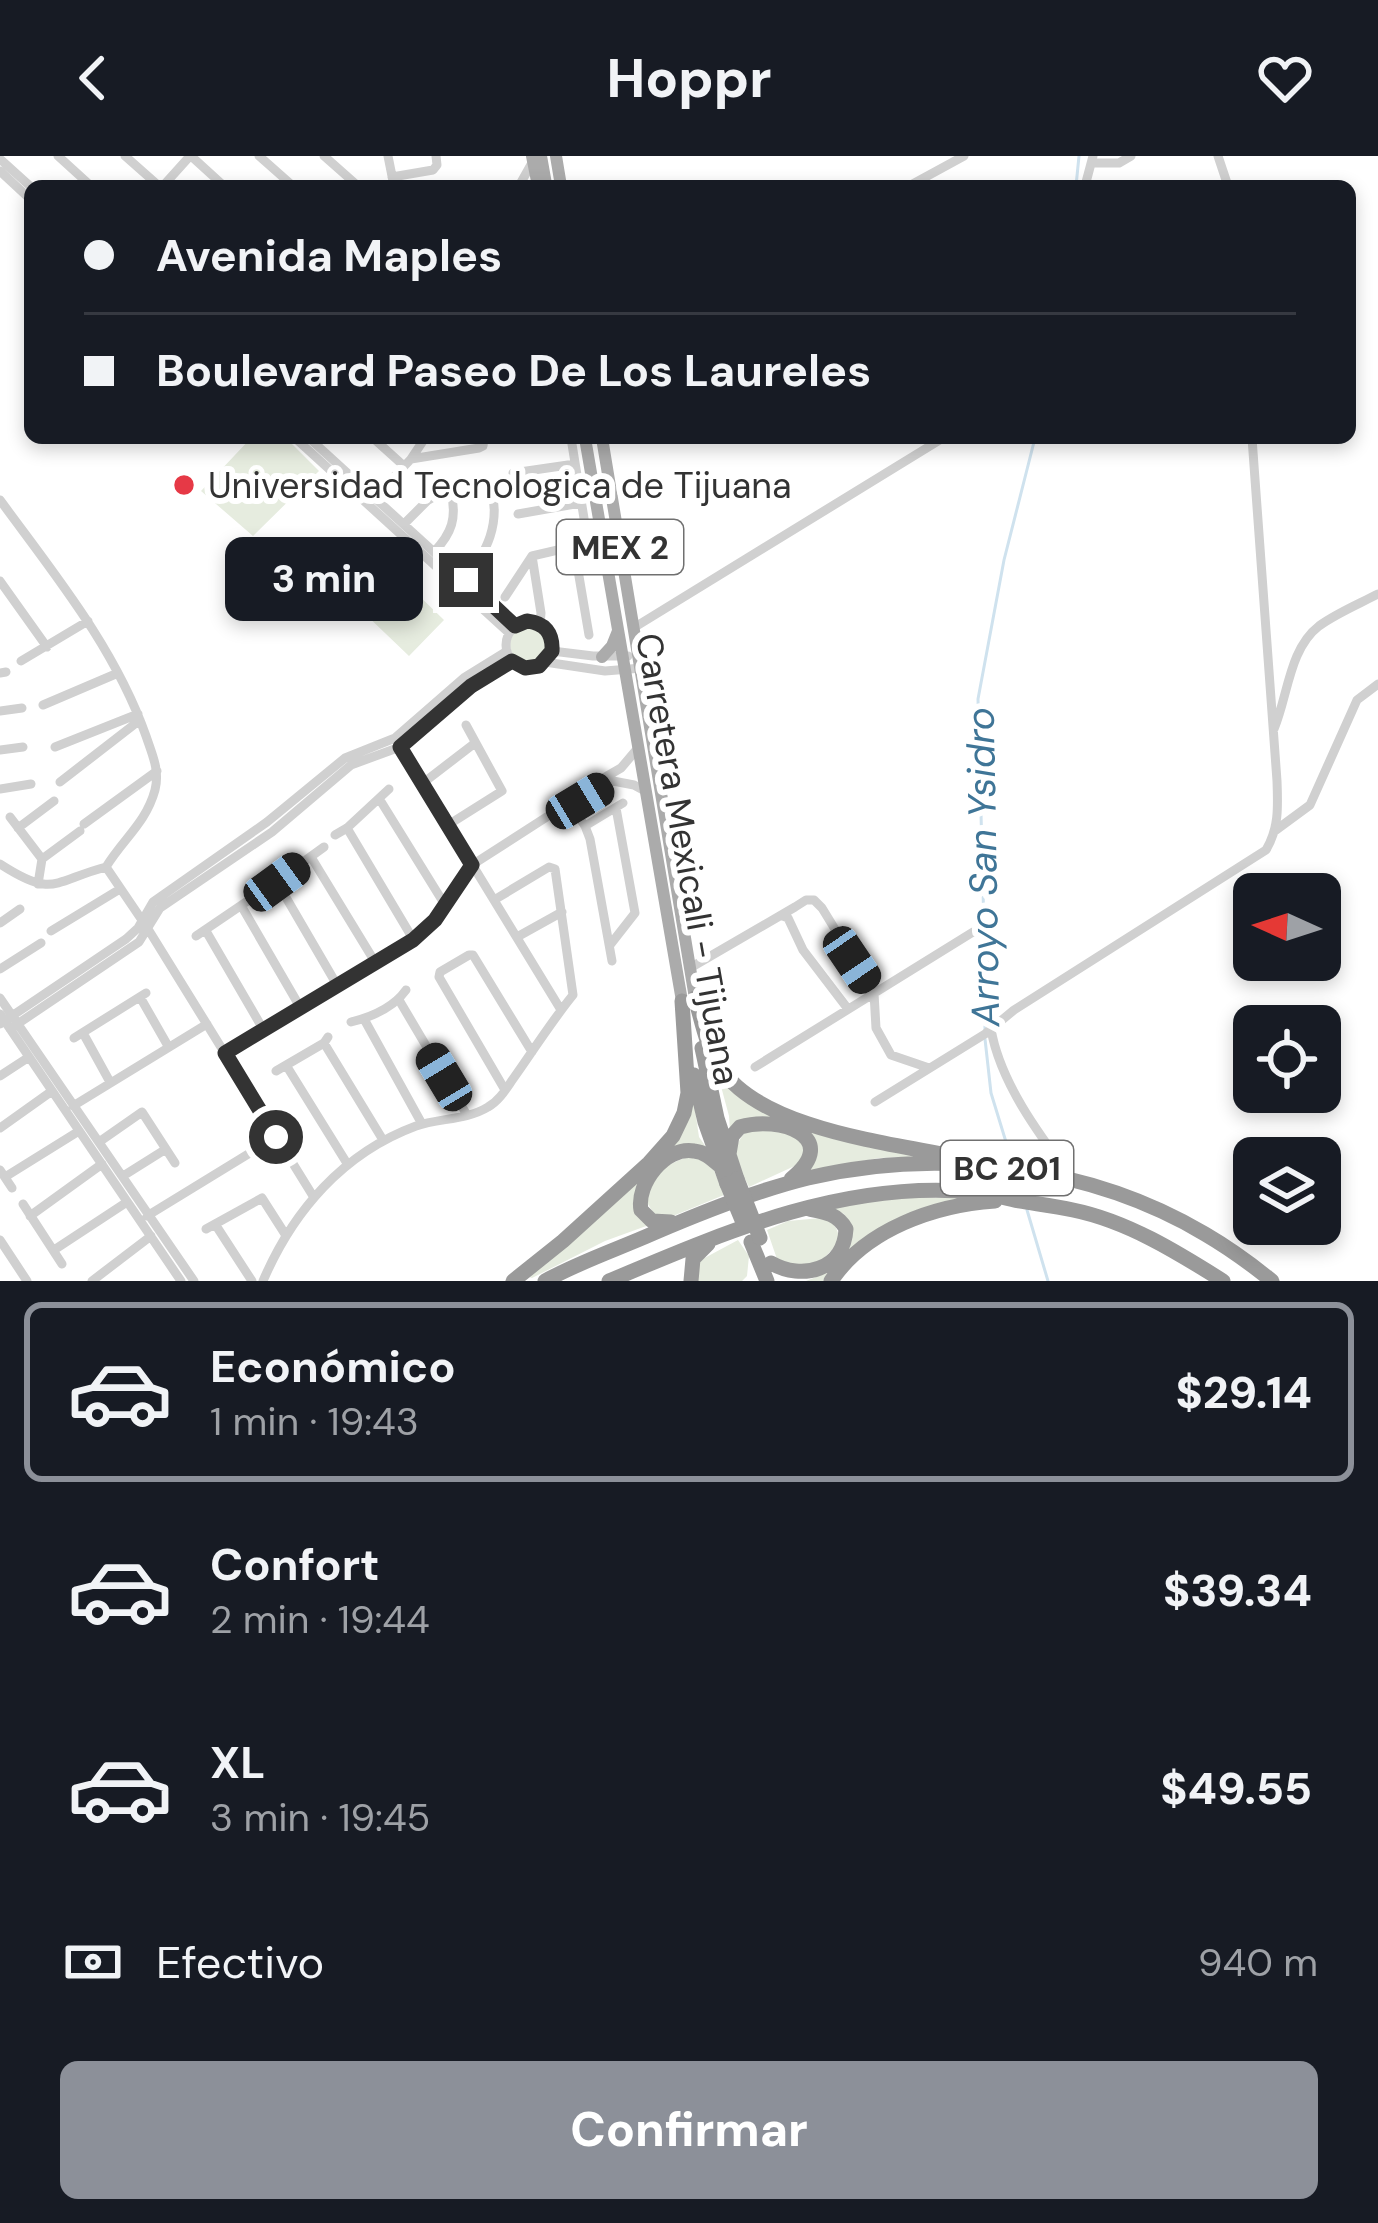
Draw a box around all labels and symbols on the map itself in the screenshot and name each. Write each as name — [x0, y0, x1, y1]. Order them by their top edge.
place label: Universidad Tecnologica de Tijuana — [208, 462, 792, 509]
marker: Universidad Tecnologica de Tijuana — [171, 472, 197, 498]
road number: MEX 2 — [557, 520, 683, 574]
callout: 3 min — [226, 538, 424, 622]
route end — [439, 553, 493, 607]
street label: Carretera Mexicali - Tijuana — [625, 630, 751, 1088]
water label: Arroyo San Ysidro — [955, 707, 1011, 1028]
car — [540, 767, 620, 835]
car — [237, 846, 317, 918]
north arrow — [1233, 873, 1341, 981]
car — [817, 920, 887, 1000]
car — [410, 1037, 478, 1117]
route start — [249, 1110, 303, 1164]
road number: BC 201 — [941, 1141, 1073, 1195]

